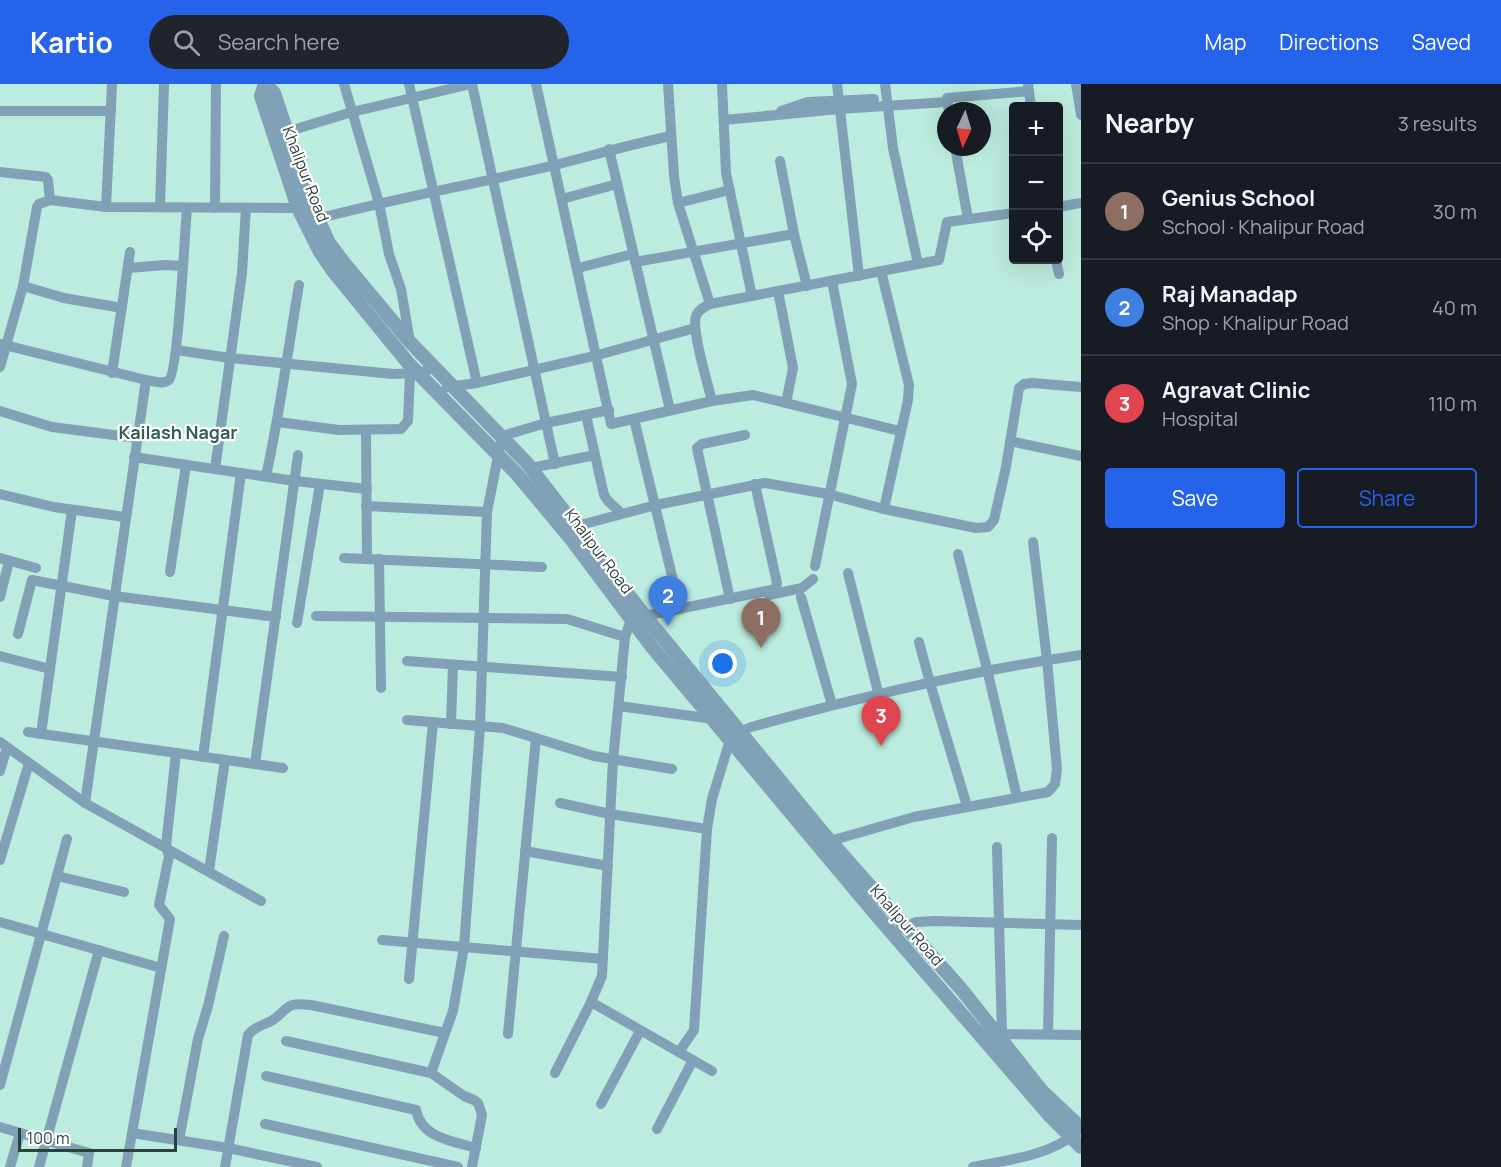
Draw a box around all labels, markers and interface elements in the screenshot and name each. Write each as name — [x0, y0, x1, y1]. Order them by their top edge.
search box — [149, 15, 569, 69]
text: Kartio — [30, 23, 113, 61]
icon: search — [170, 26, 203, 59]
text: Search here — [218, 27, 340, 57]
text: Map — [1205, 28, 1246, 56]
text: Directions — [1279, 28, 1379, 56]
text: Saved — [1412, 28, 1471, 56]
north arrow — [937, 102, 991, 156]
map controls — [1009, 102, 1063, 264]
button: + — [1009, 102, 1063, 156]
text: Nearby — [1105, 105, 1194, 141]
text: 3 results — [1398, 110, 1477, 137]
street label: Khalipur Road — [278, 123, 334, 225]
button: − — [1009, 156, 1063, 210]
text: Genius School — [1162, 183, 1315, 213]
text: 1 — [1120, 198, 1129, 225]
text: 30 m — [1433, 198, 1477, 225]
button: locate — [1009, 210, 1063, 264]
text: School · Khalipur Road — [1162, 213, 1365, 240]
text: Raj Manadap — [1162, 279, 1298, 309]
text: 2 — [1119, 294, 1130, 321]
text: 40 m — [1432, 294, 1477, 321]
text: Shop · Khalipur Road — [1162, 309, 1349, 336]
text: Agravat Clinic — [1162, 375, 1310, 405]
text: 3 — [1119, 390, 1130, 417]
text: 110 m — [1428, 390, 1477, 417]
text: Hospital — [1162, 405, 1238, 432]
district label: Kailash Nagar — [118, 420, 238, 444]
button: Save — [1105, 468, 1285, 528]
button: Share — [1297, 468, 1477, 528]
street label: Khalipur Road — [560, 504, 638, 598]
pin: 2 — [648, 576, 688, 626]
pin: 1 — [742, 598, 780, 648]
your location — [708, 649, 737, 678]
pin: 3 — [862, 696, 900, 746]
street label: Khalipur Road — [865, 880, 949, 970]
scale bar — [18, 1125, 177, 1152]
text: 100 m — [27, 1127, 70, 1149]

